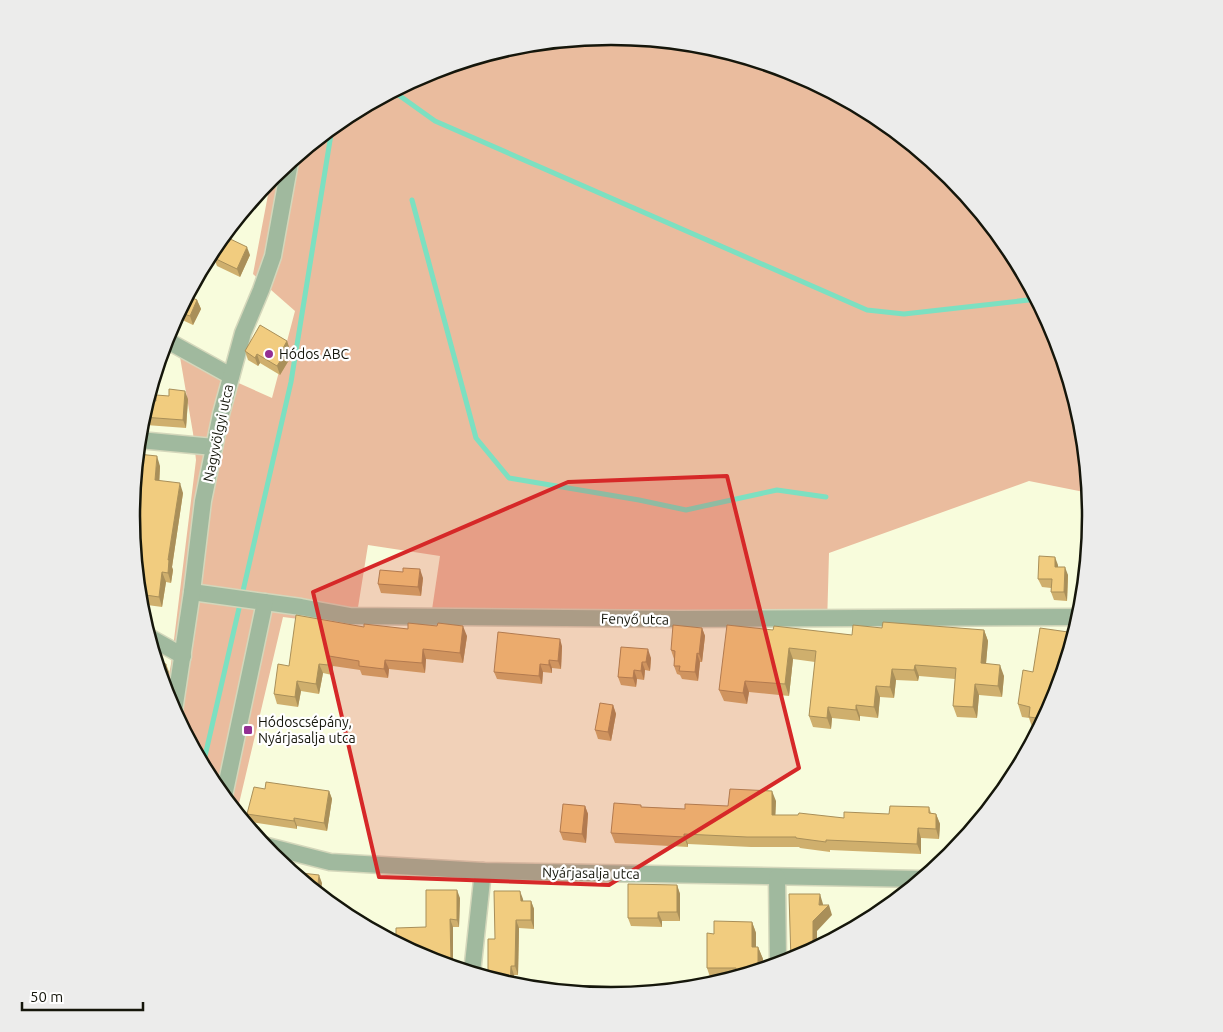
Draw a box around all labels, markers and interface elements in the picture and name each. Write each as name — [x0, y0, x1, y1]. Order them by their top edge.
place label: Hódos ABC — [279, 346, 350, 362]
marker: Hódos ABC — [263, 348, 275, 360]
street label: Nagyvölgyi utca — [200, 383, 236, 483]
street label: Fenyő utca — [601, 610, 669, 628]
place label: Hódoscsépány, Nyárjasalja utca — [258, 714, 356, 746]
marker: Hódoscsépány, Nyárjasalja utca — [242, 724, 254, 736]
street label: Nyárjasalja utca — [542, 864, 640, 882]
scale bar — [22, 980, 144, 1012]
text: 50 m — [30, 988, 63, 1005]

